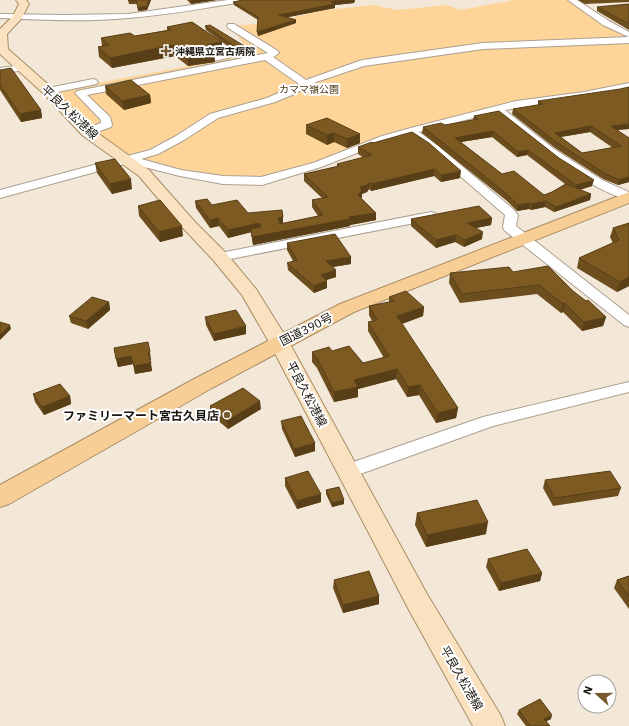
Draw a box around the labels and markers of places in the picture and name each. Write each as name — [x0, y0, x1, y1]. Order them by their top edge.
marker: 沖縄県立宮古病院 — [160, 45, 172, 57]
place label: 沖縄県立宮古病院 — [175, 45, 255, 58]
place label: ファミリーマート宮古久貝店 — [63, 408, 219, 423]
marker: ファミリーマート宮古久貝店 — [222, 410, 232, 420]

